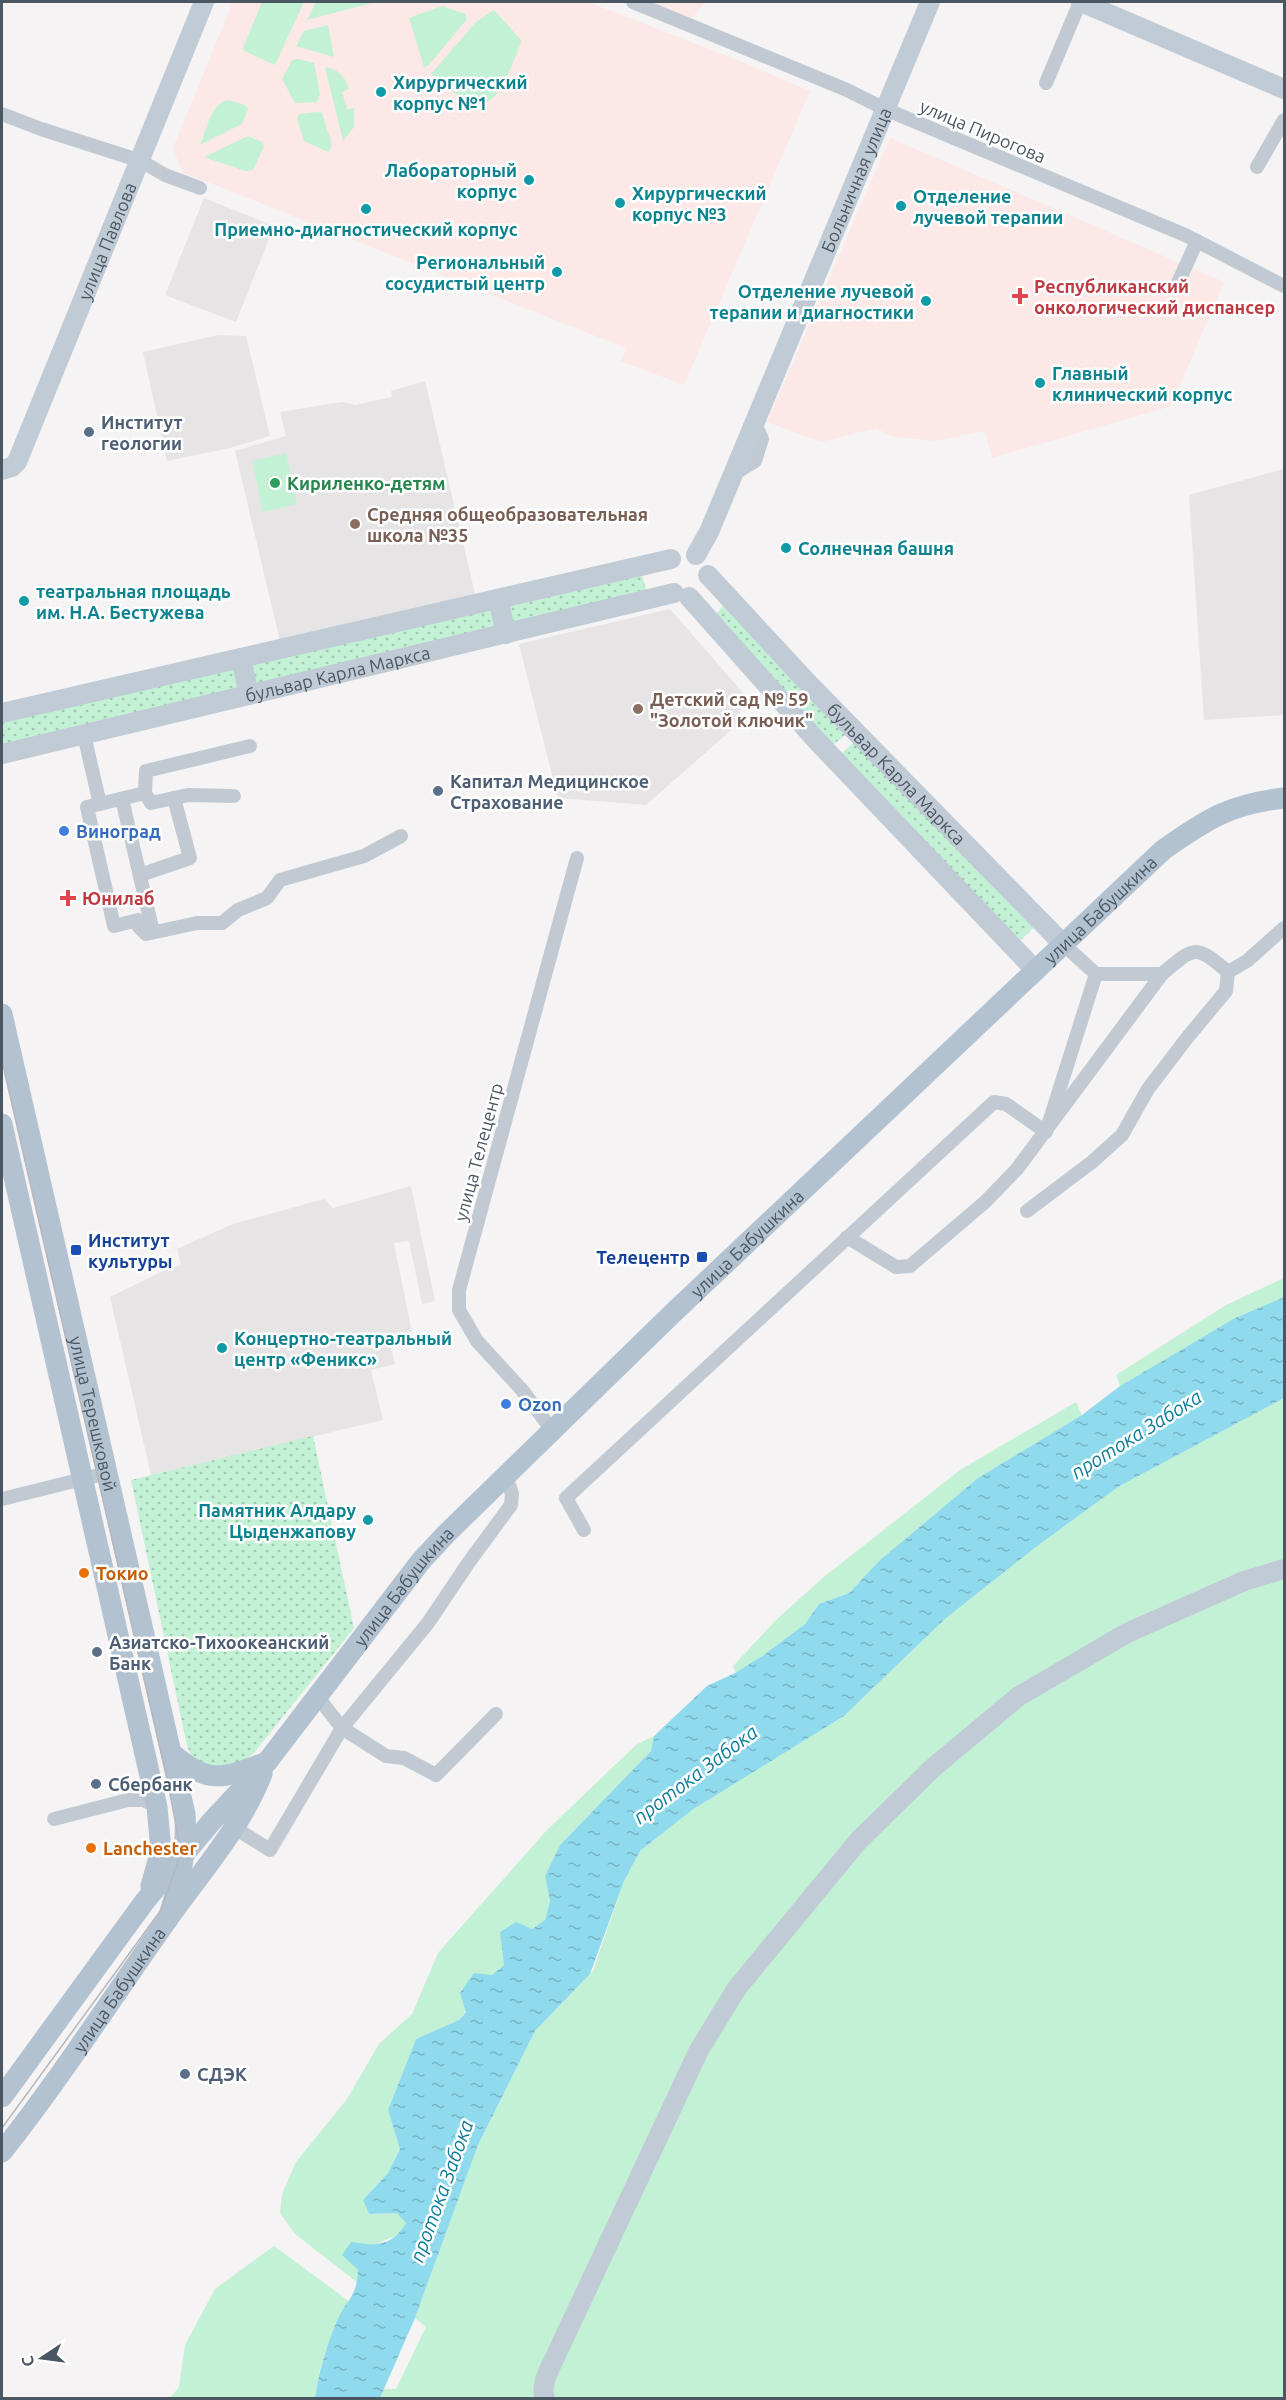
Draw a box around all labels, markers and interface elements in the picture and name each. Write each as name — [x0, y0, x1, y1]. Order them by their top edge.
place label: Хирургический корпус №1 — [393, 72, 527, 113]
marker: Хирургический корпус №1 — [374, 85, 388, 99]
street label: улица Пирогова — [917, 96, 1049, 166]
street label: Больничная улица — [817, 104, 895, 255]
place label: Лабораторный корпус — [384, 160, 517, 201]
marker: Лабораторный корпус — [522, 173, 536, 187]
street label: улица Павлова — [74, 179, 140, 303]
place label: Хирургический корпус №3 — [632, 183, 766, 224]
place label: Отделение лучевой терапии — [913, 186, 1063, 227]
marker: Хирургический корпус №3 — [613, 196, 627, 210]
marker: Отделение лучевой терапии — [894, 199, 908, 213]
marker: Приемно-диагностический корпус — [359, 202, 373, 216]
place label: Приемно-диагностический корпус — [214, 219, 518, 239]
place label: Региональный сосудистый центр — [385, 252, 545, 293]
marker: Региональный сосудистый центр — [550, 265, 564, 279]
place label: Республиканский онкологический диспансер — [1034, 276, 1275, 317]
place label: Отделение лучевой терапии и диагностики — [710, 281, 914, 322]
marker: Республиканский онкологический диспансер — [1011, 287, 1029, 305]
marker: Отделение лучевой терапии и диагностики — [919, 294, 933, 308]
place label: Главный клинический корпус — [1052, 363, 1232, 404]
marker: Главный клинический корпус — [1033, 376, 1047, 390]
place label: Институт геологии — [101, 412, 183, 453]
marker: Институт геологии — [82, 425, 96, 439]
place label: Кириленко-детям — [287, 473, 446, 493]
marker: Кириленко-детям — [268, 476, 282, 490]
place label: Средняя общеобразовательная школа №35 — [367, 504, 648, 545]
marker: Средняя общеобразовательная школа №35 — [348, 517, 362, 531]
place label: Солнечная башня — [798, 538, 954, 558]
marker: Солнечная башня — [779, 541, 793, 555]
place label: театральная площадь им. Н.А. Бестужева — [36, 581, 231, 622]
marker: театральная площадь им. Н.А. Бестужева — [17, 594, 31, 608]
street label: бульвар Карла Маркса — [243, 642, 432, 705]
place label: Детский сад № 59 "Золотой ключик" — [650, 689, 813, 730]
street label: бульвар Карла Маркса — [823, 699, 970, 848]
marker: Детский сад № 59 "Золотой ключик" — [631, 702, 645, 716]
place label: Капитал Медицинское Страхование — [450, 771, 649, 812]
marker: Капитал Медицинское Страхование — [431, 784, 445, 798]
place label: Виноград — [76, 821, 161, 841]
marker: Виноград — [57, 824, 71, 838]
street label: улица Бабушкина — [1040, 852, 1160, 967]
place label: Юнилаб — [82, 888, 154, 908]
marker: Юнилаб — [59, 889, 77, 907]
street label: улица Телецентр — [450, 1081, 506, 1223]
street label: улица Бабушкина — [686, 1185, 807, 1301]
place label: Институт культуры — [88, 1230, 172, 1271]
marker: Институт культуры — [69, 1243, 83, 1257]
place label: Телецентр — [596, 1247, 690, 1267]
marker: Телецентр — [695, 1250, 709, 1264]
place label: Концертно-театральный центр «Феникс» — [234, 1328, 452, 1369]
street label: улица Терешковой — [66, 1334, 121, 1493]
marker: Концертно-театральный центр «Феникс» — [215, 1341, 229, 1355]
water label: протока Забока — [1066, 1385, 1206, 1483]
place label: Ozon — [518, 1394, 562, 1414]
marker: Ozon — [499, 1397, 513, 1411]
place label: Памятник Алдару Цыденжапову — [198, 1500, 356, 1541]
marker: Памятник Алдару Цыденжапову — [361, 1513, 375, 1527]
street label: улица Бабушкина — [350, 1523, 457, 1650]
place label: Токио — [96, 1563, 148, 1583]
marker: Токио — [77, 1566, 91, 1580]
place label: Азиатско-Тихоокеанский Банк — [109, 1632, 329, 1673]
marker: Азиатско-Тихоокеанский Банк — [90, 1645, 104, 1659]
water label: протока Забока — [628, 1720, 762, 1828]
place label: Сбербанк — [108, 1774, 194, 1794]
marker: Сбербанк — [89, 1777, 103, 1791]
place label: Lanchester — [103, 1838, 197, 1858]
marker: Lanchester — [84, 1841, 98, 1855]
street label: улица Бабушкина — [69, 1923, 169, 2056]
place label: СДЭК — [197, 2064, 247, 2084]
marker: СДЭК — [178, 2067, 192, 2081]
water label: протока Забока — [405, 2117, 477, 2265]
north arrow — [12, 2328, 72, 2388]
text: С — [17, 2354, 37, 2368]

